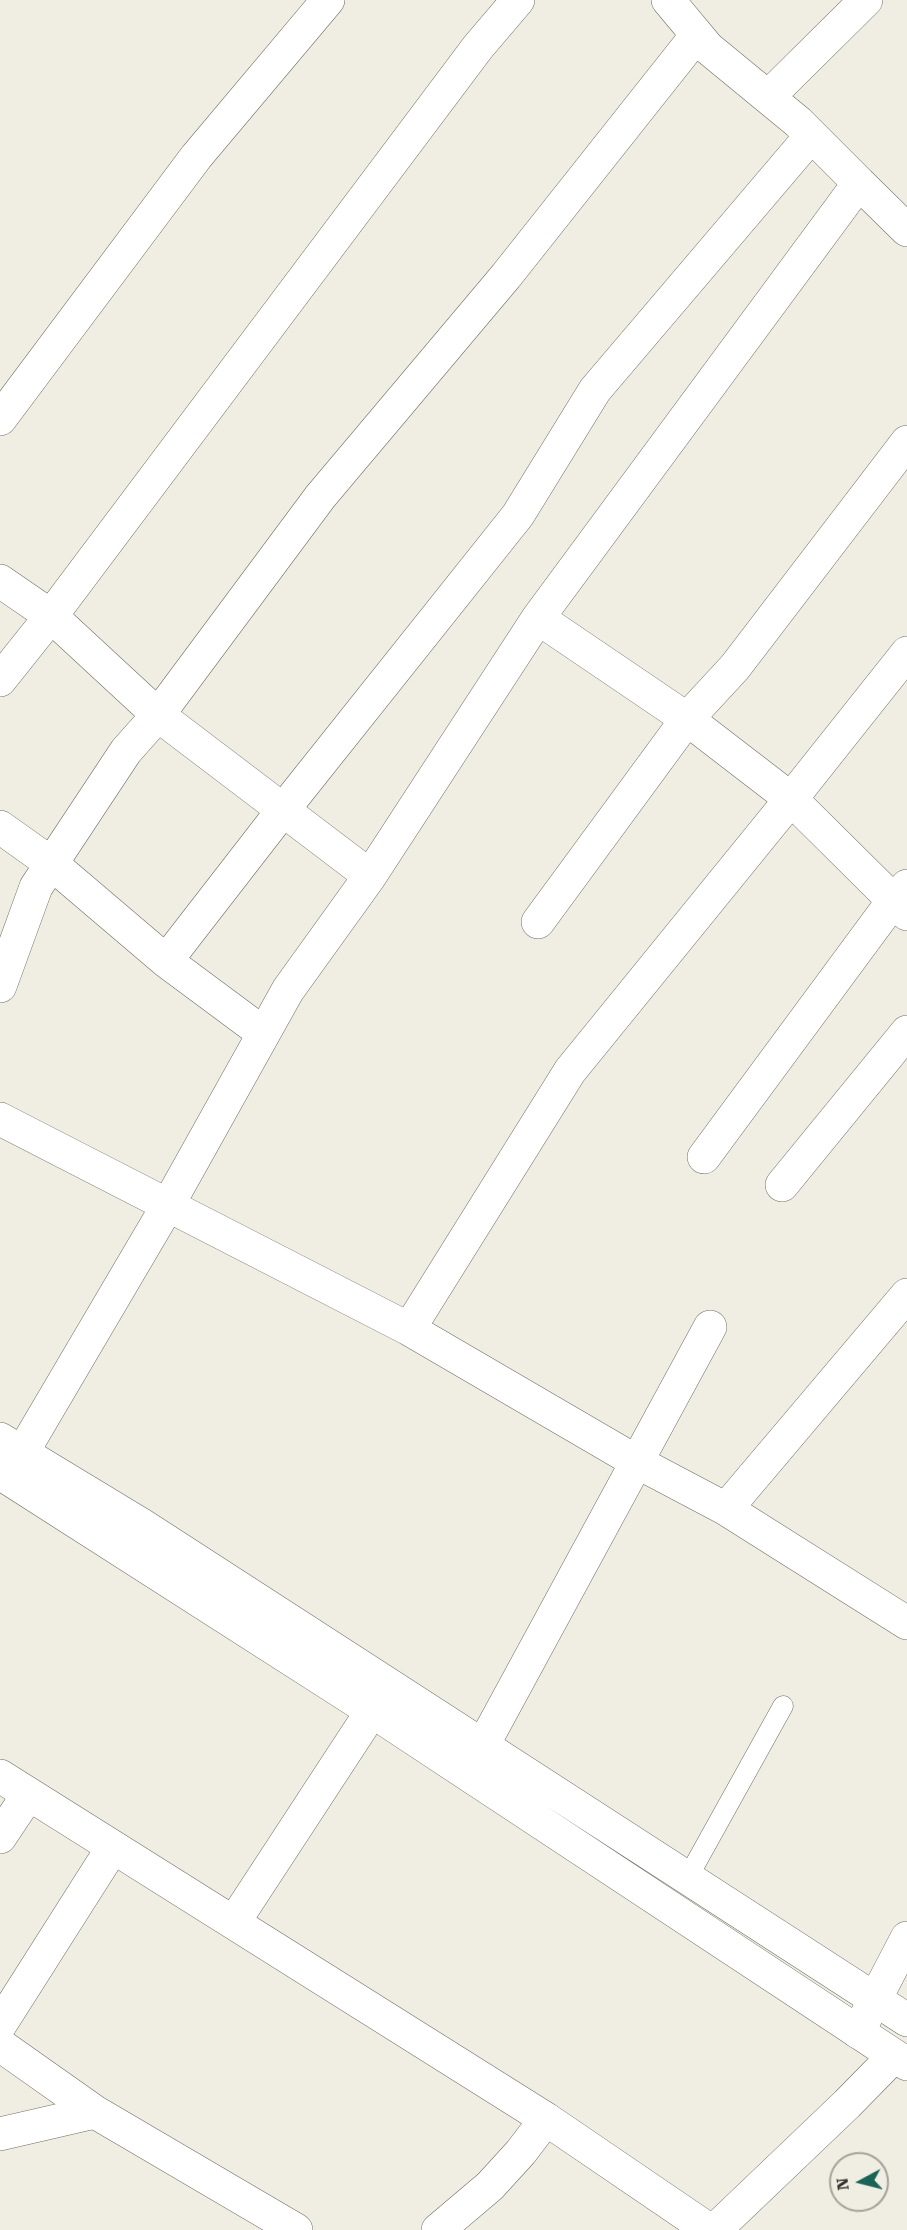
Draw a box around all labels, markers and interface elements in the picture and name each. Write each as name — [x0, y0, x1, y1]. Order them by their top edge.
north arrow — [829, 2152, 889, 2212]
text: N — [832, 2177, 853, 2191]

